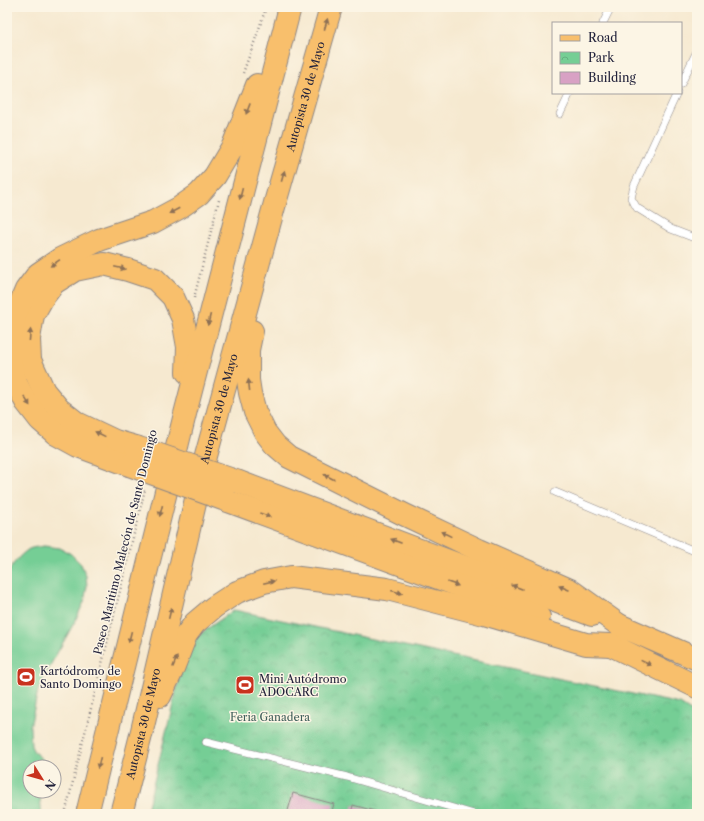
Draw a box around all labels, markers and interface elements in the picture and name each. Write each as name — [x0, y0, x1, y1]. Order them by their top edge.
one-way arrow — [323, 17, 329, 29]
legend — [552, 22, 682, 94]
text: Road — [588, 30, 618, 45]
street label: Autopista 30 de Mayo — [283, 40, 328, 154]
text: Park — [588, 50, 615, 65]
text: Building — [588, 70, 636, 85]
one-way arrow — [245, 103, 251, 114]
one-way arrow — [280, 169, 286, 182]
one-way arrow — [238, 188, 244, 200]
one-way arrow — [168, 208, 179, 214]
one-way arrow — [50, 259, 60, 267]
one-way arrow — [114, 265, 126, 271]
one-way arrow — [206, 314, 212, 326]
one-way arrow — [27, 329, 33, 341]
street label: Autopista 30 de Mayo — [197, 352, 241, 466]
one-way arrow — [245, 379, 252, 391]
one-way arrow — [23, 395, 30, 407]
street label: Paseo Marítimo Malecón de Santo Domingo — [90, 428, 160, 656]
one-way arrow — [94, 431, 105, 437]
one-way arrow — [323, 474, 334, 480]
one-way arrow — [158, 505, 164, 517]
one-way arrow — [259, 512, 271, 518]
one-way arrow — [440, 531, 451, 537]
one-way arrow — [389, 537, 401, 543]
one-way arrow — [263, 578, 275, 584]
one-way arrow — [447, 581, 459, 587]
one-way arrow — [511, 583, 523, 589]
one-way arrow — [558, 584, 570, 590]
one-way arrow — [391, 589, 404, 595]
one-way arrow — [167, 606, 173, 619]
one-way arrow — [126, 631, 132, 643]
one-way arrow — [173, 655, 179, 667]
one-way arrow — [640, 660, 652, 666]
place label: Kartódromo de Santo Domingo — [40, 664, 122, 691]
sports icon: Kartódromo de Santo Domingo — [15, 666, 37, 688]
street label: Autopista 30 de Mayo — [123, 667, 163, 782]
place label: Mini Autódromo ADOCARC — [258, 672, 347, 699]
sports icon: Mini Autódromo ADOCARC — [234, 674, 256, 696]
park label: Feria Ganadera — [230, 710, 310, 724]
one-way arrow — [96, 757, 102, 769]
north arrow — [22, 759, 62, 799]
text: N — [41, 777, 58, 793]

